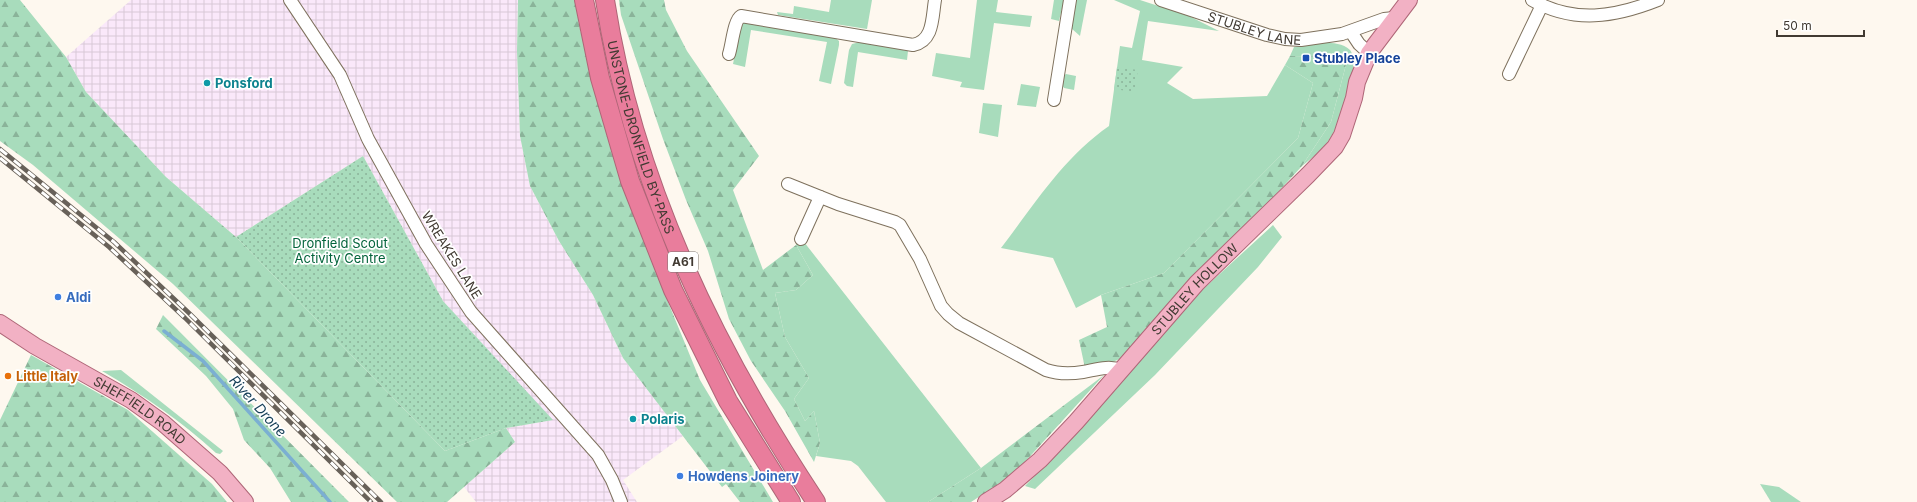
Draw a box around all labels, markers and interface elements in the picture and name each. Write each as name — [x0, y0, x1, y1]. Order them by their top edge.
street label: STUBLEY LANE — [1206, 8, 1302, 48]
scale bar — [1777, 12, 1864, 38]
text: 50 m — [1783, 18, 1812, 33]
street label: UNSTONE-DRONFIELD BY-PASS — [604, 39, 678, 236]
place label: Stubley Place — [1314, 50, 1401, 66]
marker: Stubley Place — [1301, 53, 1311, 63]
place label: Ponsford — [215, 75, 273, 91]
marker: Ponsford — [202, 78, 212, 88]
street label: WREAKES LANE — [419, 208, 485, 302]
park label: Dronfield Scout Activity Centre — [292, 235, 388, 266]
street label: STUBLEY HOLLOW — [1148, 240, 1241, 338]
road number: A61 — [668, 252, 698, 272]
place label: Aldi — [66, 289, 91, 305]
marker: Aldi — [53, 292, 63, 302]
place label: Little Italy — [16, 368, 78, 384]
marker: Little Italy — [3, 371, 13, 381]
water label: River Drone — [226, 371, 291, 440]
street label: SHEFFIELD ROAD — [91, 373, 189, 448]
place label: Polaris — [641, 411, 685, 427]
marker: Polaris — [628, 414, 638, 424]
place label: Howdens Joinery — [688, 468, 799, 484]
marker: Howdens Joinery — [675, 471, 685, 481]

